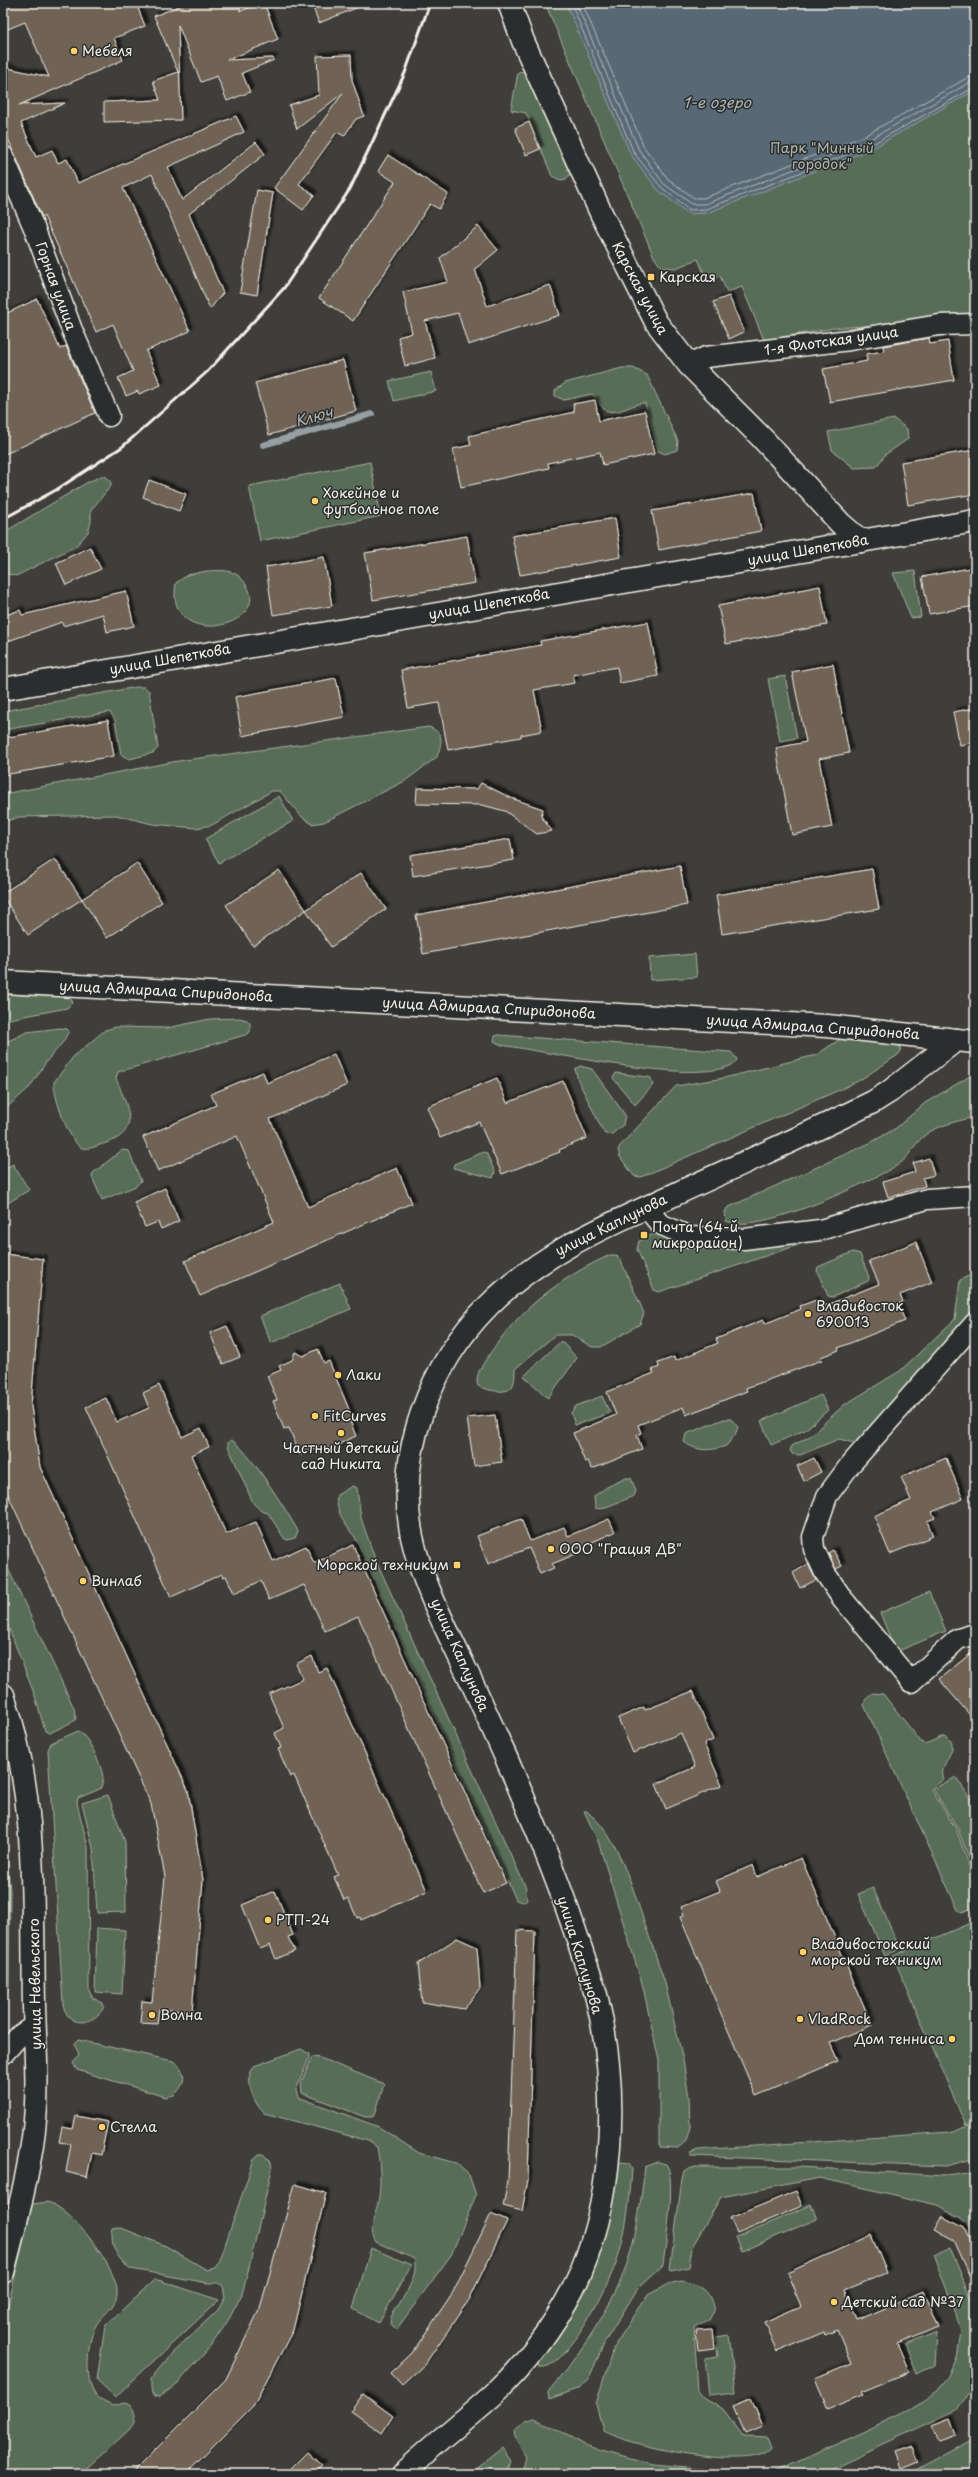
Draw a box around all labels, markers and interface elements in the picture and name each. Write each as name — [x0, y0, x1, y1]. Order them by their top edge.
place label: Мебеля — [82, 40, 133, 61]
marker: Мебеля — [69, 46, 79, 56]
water label: 1-е озеро — [683, 90, 753, 113]
park label: Парк "Минный городок" — [770, 137, 874, 174]
street label: Карская улица — [607, 238, 674, 338]
street label: Горная улица — [31, 239, 82, 333]
place label: Карская — [659, 266, 716, 287]
marker: Карская — [646, 272, 656, 282]
street label: 1-я Флотская улица — [762, 321, 900, 360]
water label: Ключ — [292, 399, 337, 432]
place label: Хокейное и футбольное поле — [323, 482, 440, 519]
marker: Хокейное и футбольное поле — [310, 496, 320, 506]
street label: улица Шепеткова — [746, 528, 870, 570]
street label: улица Шепеткова — [427, 582, 551, 624]
street label: улица Шепеткова — [108, 637, 232, 679]
street label: улица Адмирала Спиридонова — [59, 974, 274, 1007]
street label: улица Адмирала Спиридонова — [382, 991, 597, 1024]
street label: улица Адмирала Спиридонова — [706, 1009, 921, 1044]
street label: улица Каплунова — [551, 1188, 670, 1261]
place label: Почта (64-й микрорайон) — [652, 1216, 743, 1253]
marker: Почта (64-й микрорайон) — [639, 1230, 649, 1240]
place label: Владивосток 690013 — [816, 1295, 904, 1332]
marker: Владивосток 690013 — [803, 1309, 813, 1319]
place label: Лаки — [346, 1364, 381, 1385]
marker: Лаки — [333, 1370, 343, 1380]
place label: FitCurves — [323, 1405, 386, 1426]
marker: FitCurves — [310, 1411, 320, 1421]
marker: Частный детский сад Никита — [336, 1428, 346, 1438]
place label: Частный детский сад Никита — [283, 1437, 399, 1474]
place label: ООО "Грация ДВ" — [559, 1538, 682, 1559]
marker: ООО "Грация ДВ" — [546, 1544, 556, 1554]
place label: Морской техникум — [317, 1554, 449, 1575]
marker: Морской техникум — [452, 1560, 462, 1570]
place label: Винлаб — [91, 1570, 142, 1591]
marker: Винлаб — [78, 1576, 88, 1586]
street label: улица Каплунова — [426, 1595, 495, 1715]
street label: улица Каплунова — [553, 1893, 608, 2017]
place label: РТП-24 — [276, 1909, 330, 1930]
marker: РТП-24 — [263, 1915, 273, 1925]
street label: улица Невельского — [23, 1918, 46, 2050]
place label: Владивостокский морской техникум — [811, 1933, 942, 1970]
marker: Владивостокский морской техникум — [798, 1947, 808, 1957]
place label: Волна — [160, 2004, 203, 2025]
place label: VladRock — [808, 2008, 871, 2029]
marker: Волна — [147, 2010, 157, 2020]
marker: VladRock — [795, 2014, 805, 2024]
place label: Дом тенниса — [854, 2028, 944, 2049]
marker: Дом тенниса — [947, 2034, 957, 2044]
place label: Стелла — [110, 2116, 157, 2137]
marker: Стелла — [97, 2122, 107, 2132]
place label: Детский сад №37 — [841, 2291, 964, 2312]
marker: Детский сад №37 — [829, 2297, 839, 2307]

